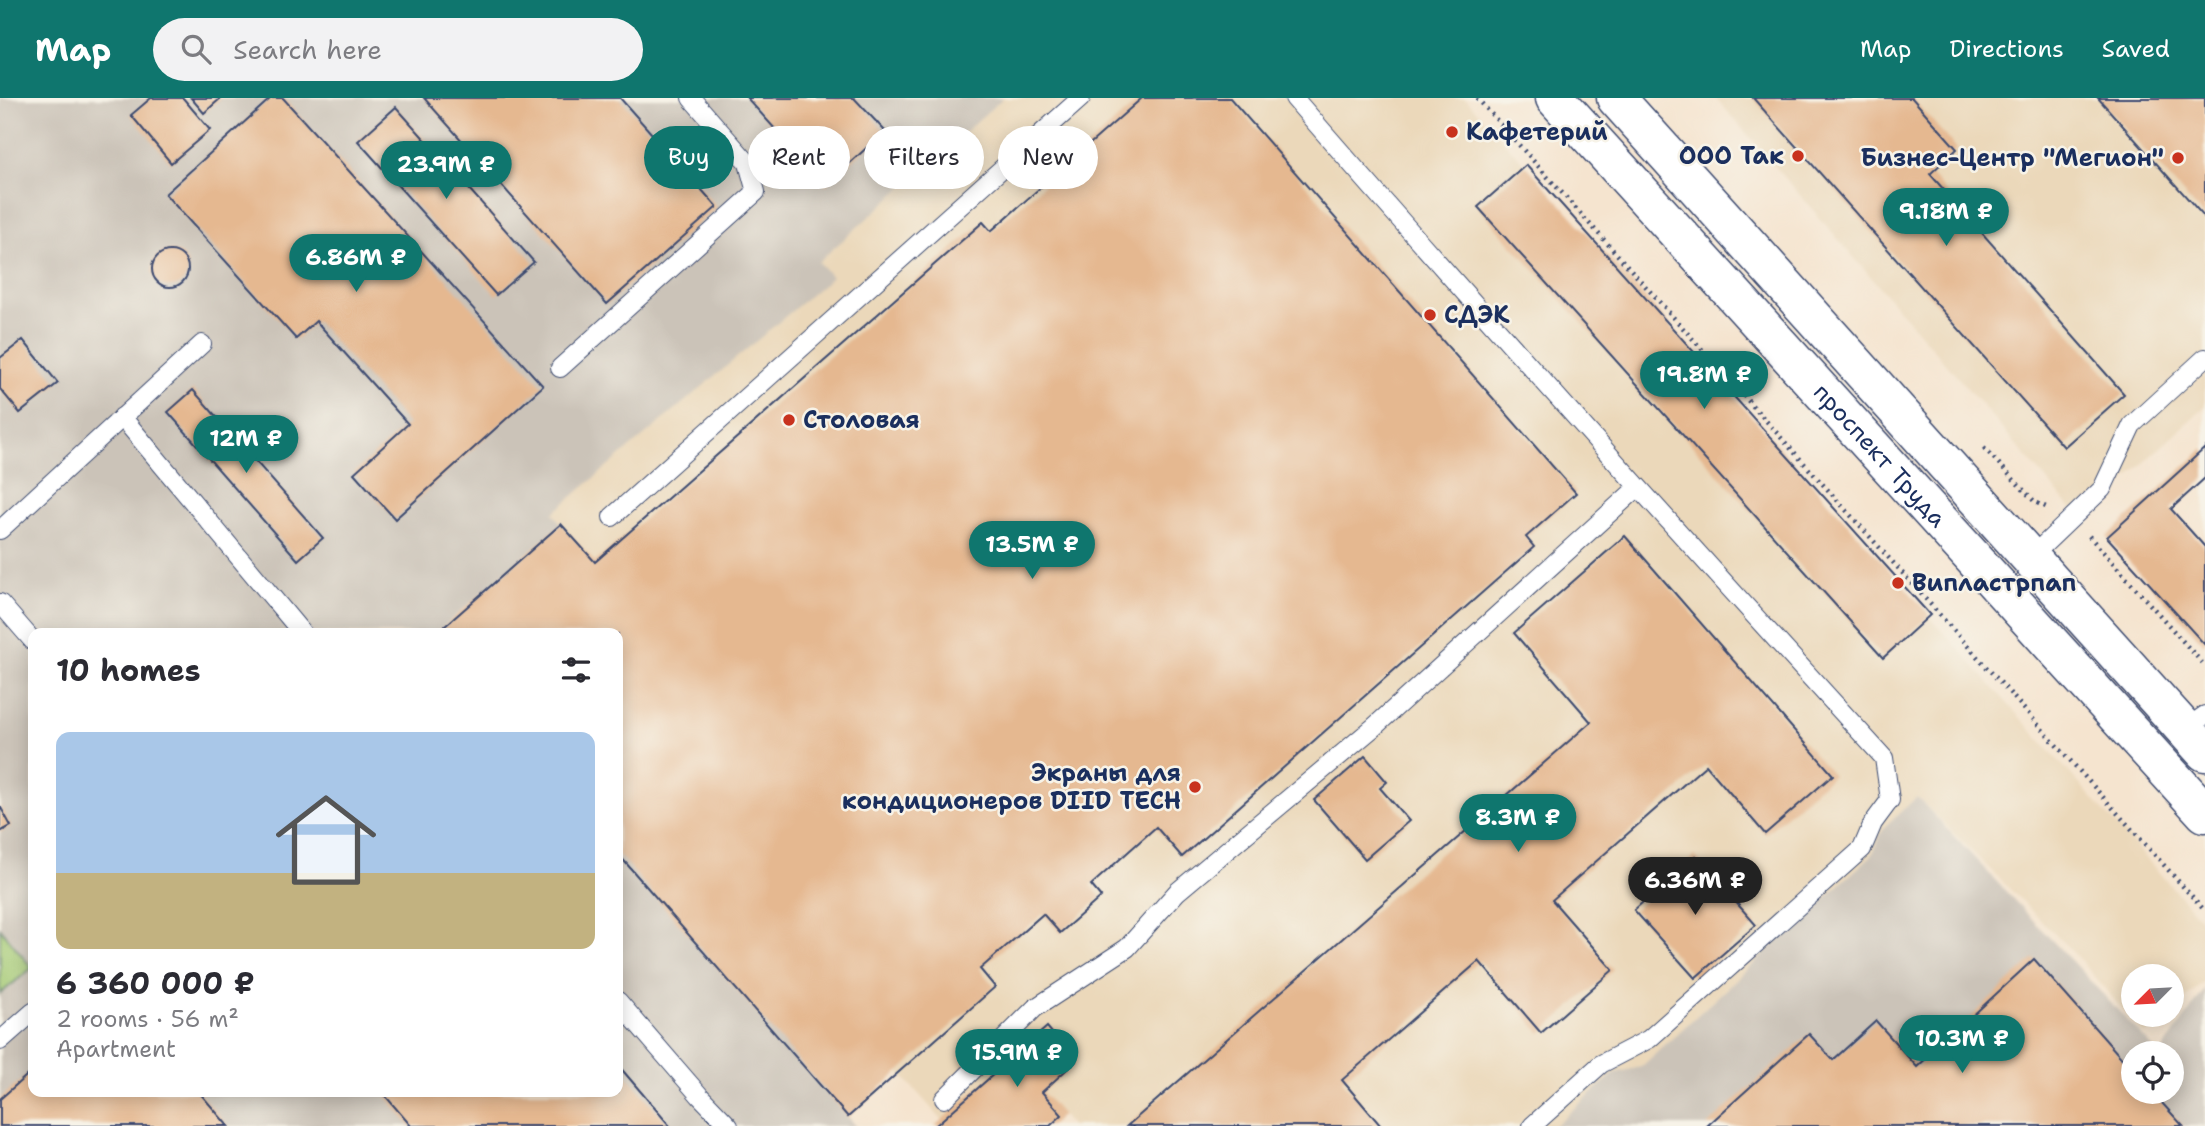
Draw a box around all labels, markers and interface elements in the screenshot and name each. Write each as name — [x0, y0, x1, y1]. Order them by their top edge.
search box — [153, 18, 643, 81]
text: Map — [35, 27, 111, 72]
icon: search — [177, 30, 215, 68]
text: Search here — [233, 32, 382, 67]
text: Map — [1860, 33, 1911, 65]
text: Directions — [1949, 33, 2064, 65]
text: Saved — [2102, 33, 2170, 65]
place label: Кафетерий — [1466, 116, 1608, 148]
marker: Кафетерий — [1444, 124, 1460, 140]
chip: Buy — [644, 126, 734, 189]
chip: Rent — [748, 126, 850, 189]
chip: Filters — [864, 126, 984, 189]
chip: New — [998, 126, 1098, 189]
place label: ООО Так — [1679, 140, 1784, 172]
pin: 23.9M ₽ — [381, 141, 511, 201]
place label: Бизнес-Центр "Мегион" — [1861, 142, 2164, 174]
marker: ООО Так — [1790, 148, 1806, 164]
text: 23.9M ₽ — [397, 149, 495, 179]
marker: Бизнес-Центр "Мегион" — [2170, 150, 2186, 166]
pin: 9.18M ₽ — [1881, 188, 2011, 248]
text: 9.18M ₽ — [1899, 196, 1993, 226]
pin: 6.86M ₽ — [291, 234, 421, 294]
text: 6.86M ₽ — [305, 242, 407, 272]
place label: СДЭК — [1444, 299, 1510, 331]
marker: СДЭК — [1422, 307, 1438, 323]
pin: 19.8M ₽ — [1639, 352, 1769, 411]
text: 19.8M ₽ — [1656, 359, 1752, 389]
street label: проспект Труда — [1806, 377, 1954, 534]
place label: Столовая — [803, 404, 920, 436]
marker: Столовая — [781, 412, 797, 428]
pin: 12M ₽ — [197, 416, 295, 475]
text: 12M ₽ — [209, 423, 283, 453]
pin: 13.5M ₽ — [967, 522, 1097, 581]
text: 13.5M ₽ — [985, 529, 1079, 559]
place label: Випластрпап — [1912, 567, 2077, 599]
marker: Випластрпап — [1890, 575, 1906, 591]
text: 10 homes — [56, 650, 201, 691]
icon: filters — [557, 651, 595, 689]
place label: Экраны для кондиционеров DIID TECH — [842, 757, 1181, 817]
icon: home — [263, 777, 389, 903]
marker: Экраны для кондиционеров DIID TECH — [1187, 779, 1203, 795]
pin: 8.3M ₽ — [1461, 794, 1575, 854]
text: 8.3M ₽ — [1475, 802, 1561, 832]
pin: 6.36M ₽ — [1630, 858, 1760, 917]
text: 6.36M ₽ — [1644, 865, 1746, 895]
text: 6 360 000 ₽ — [56, 963, 255, 1004]
north arrow — [2121, 964, 2184, 1027]
map controls — [2121, 964, 2184, 1104]
text: 2 rooms · 56 m² — [56, 1004, 239, 1034]
pin: 10.3M ₽ — [1897, 1016, 2027, 1075]
text: 10.3M ₽ — [1915, 1023, 2009, 1053]
pin: 15.9M ₽ — [952, 1030, 1082, 1089]
text: Apartment — [56, 1034, 176, 1064]
text: 15.9M ₽ — [971, 1037, 1063, 1067]
button: locate — [2121, 1041, 2184, 1104]

